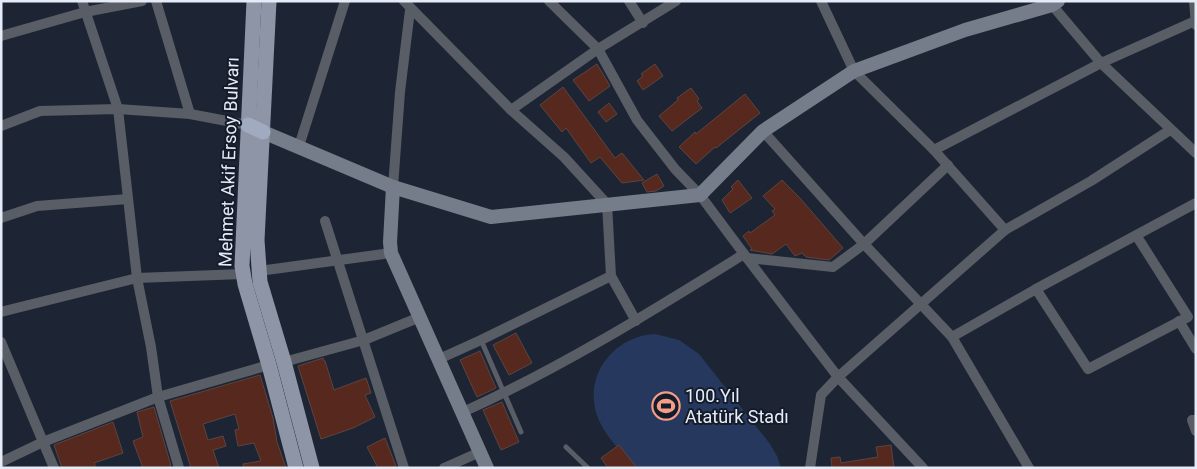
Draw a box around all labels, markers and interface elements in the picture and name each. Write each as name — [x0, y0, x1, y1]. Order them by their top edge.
street label: Mehmet Akif Ersoy Bulvarı — [214, 57, 243, 267]
place label: 100.Yıl Atatürk Stadı — [685, 385, 789, 427]
sports icon: 100.Yıl Atatürk Stadı — [651, 391, 681, 421]

